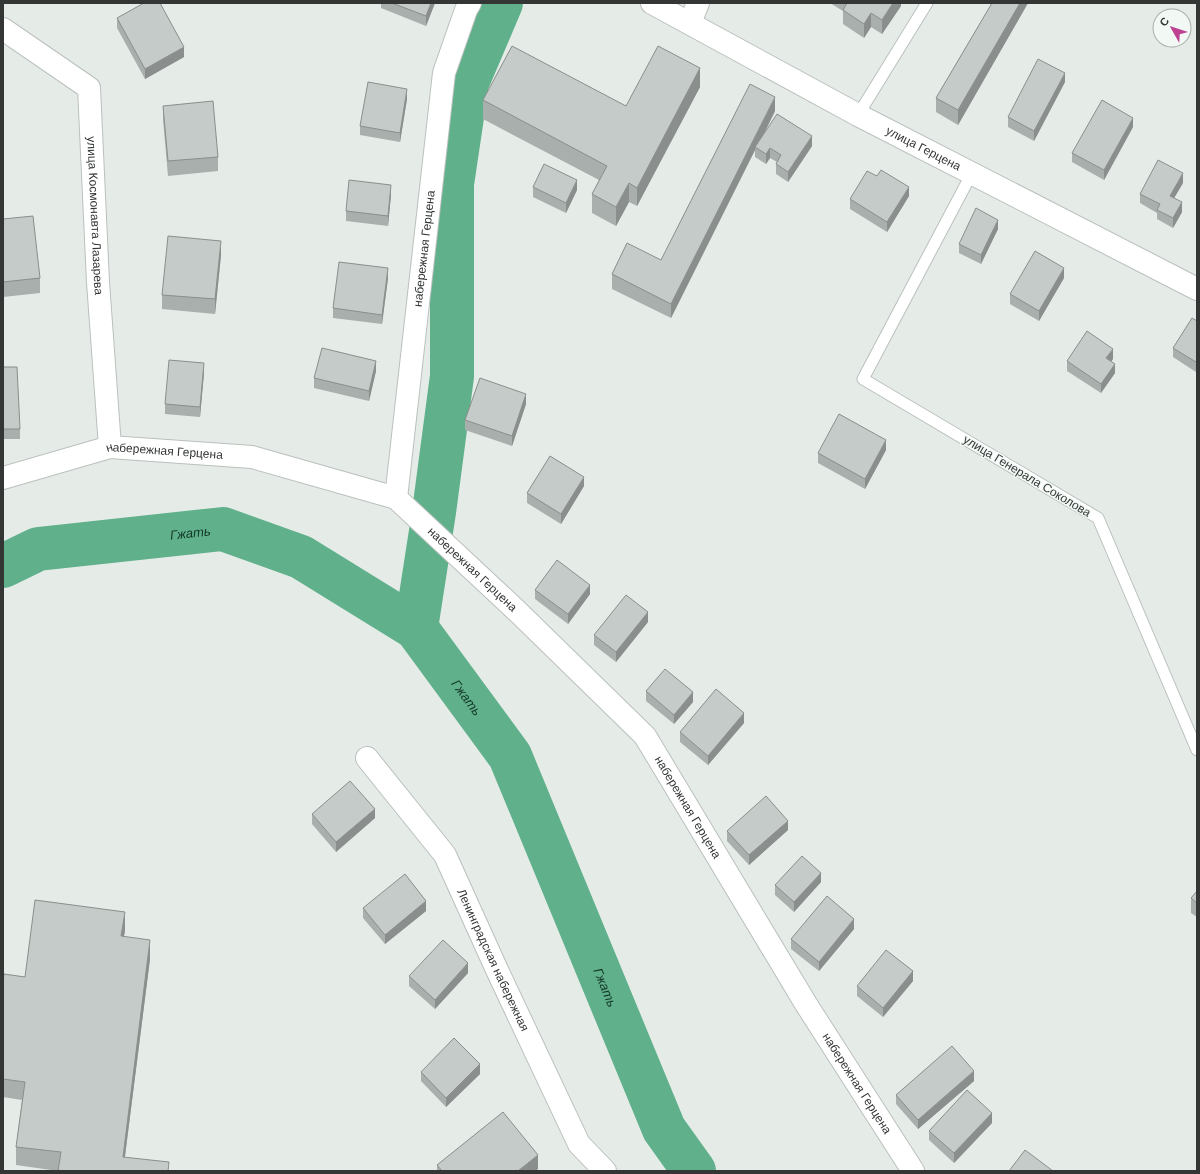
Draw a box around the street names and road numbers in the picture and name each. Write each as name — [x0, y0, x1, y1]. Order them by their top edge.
street label: улица Герцена — [884, 124, 963, 174]
street label: улица Космонавта Лазарева — [84, 136, 106, 296]
street label: набережная Герцена — [411, 189, 438, 308]
street label: улица Генерала Соколова — [961, 432, 1094, 520]
street label: набережная Герцена — [104, 440, 224, 462]
street label: набережная Герцена — [425, 524, 520, 615]
street label: набережная Герцена — [652, 753, 724, 861]
street label: Ленинградская набережная — [454, 887, 532, 1034]
street label: набережная Герцена — [819, 1030, 895, 1137]

